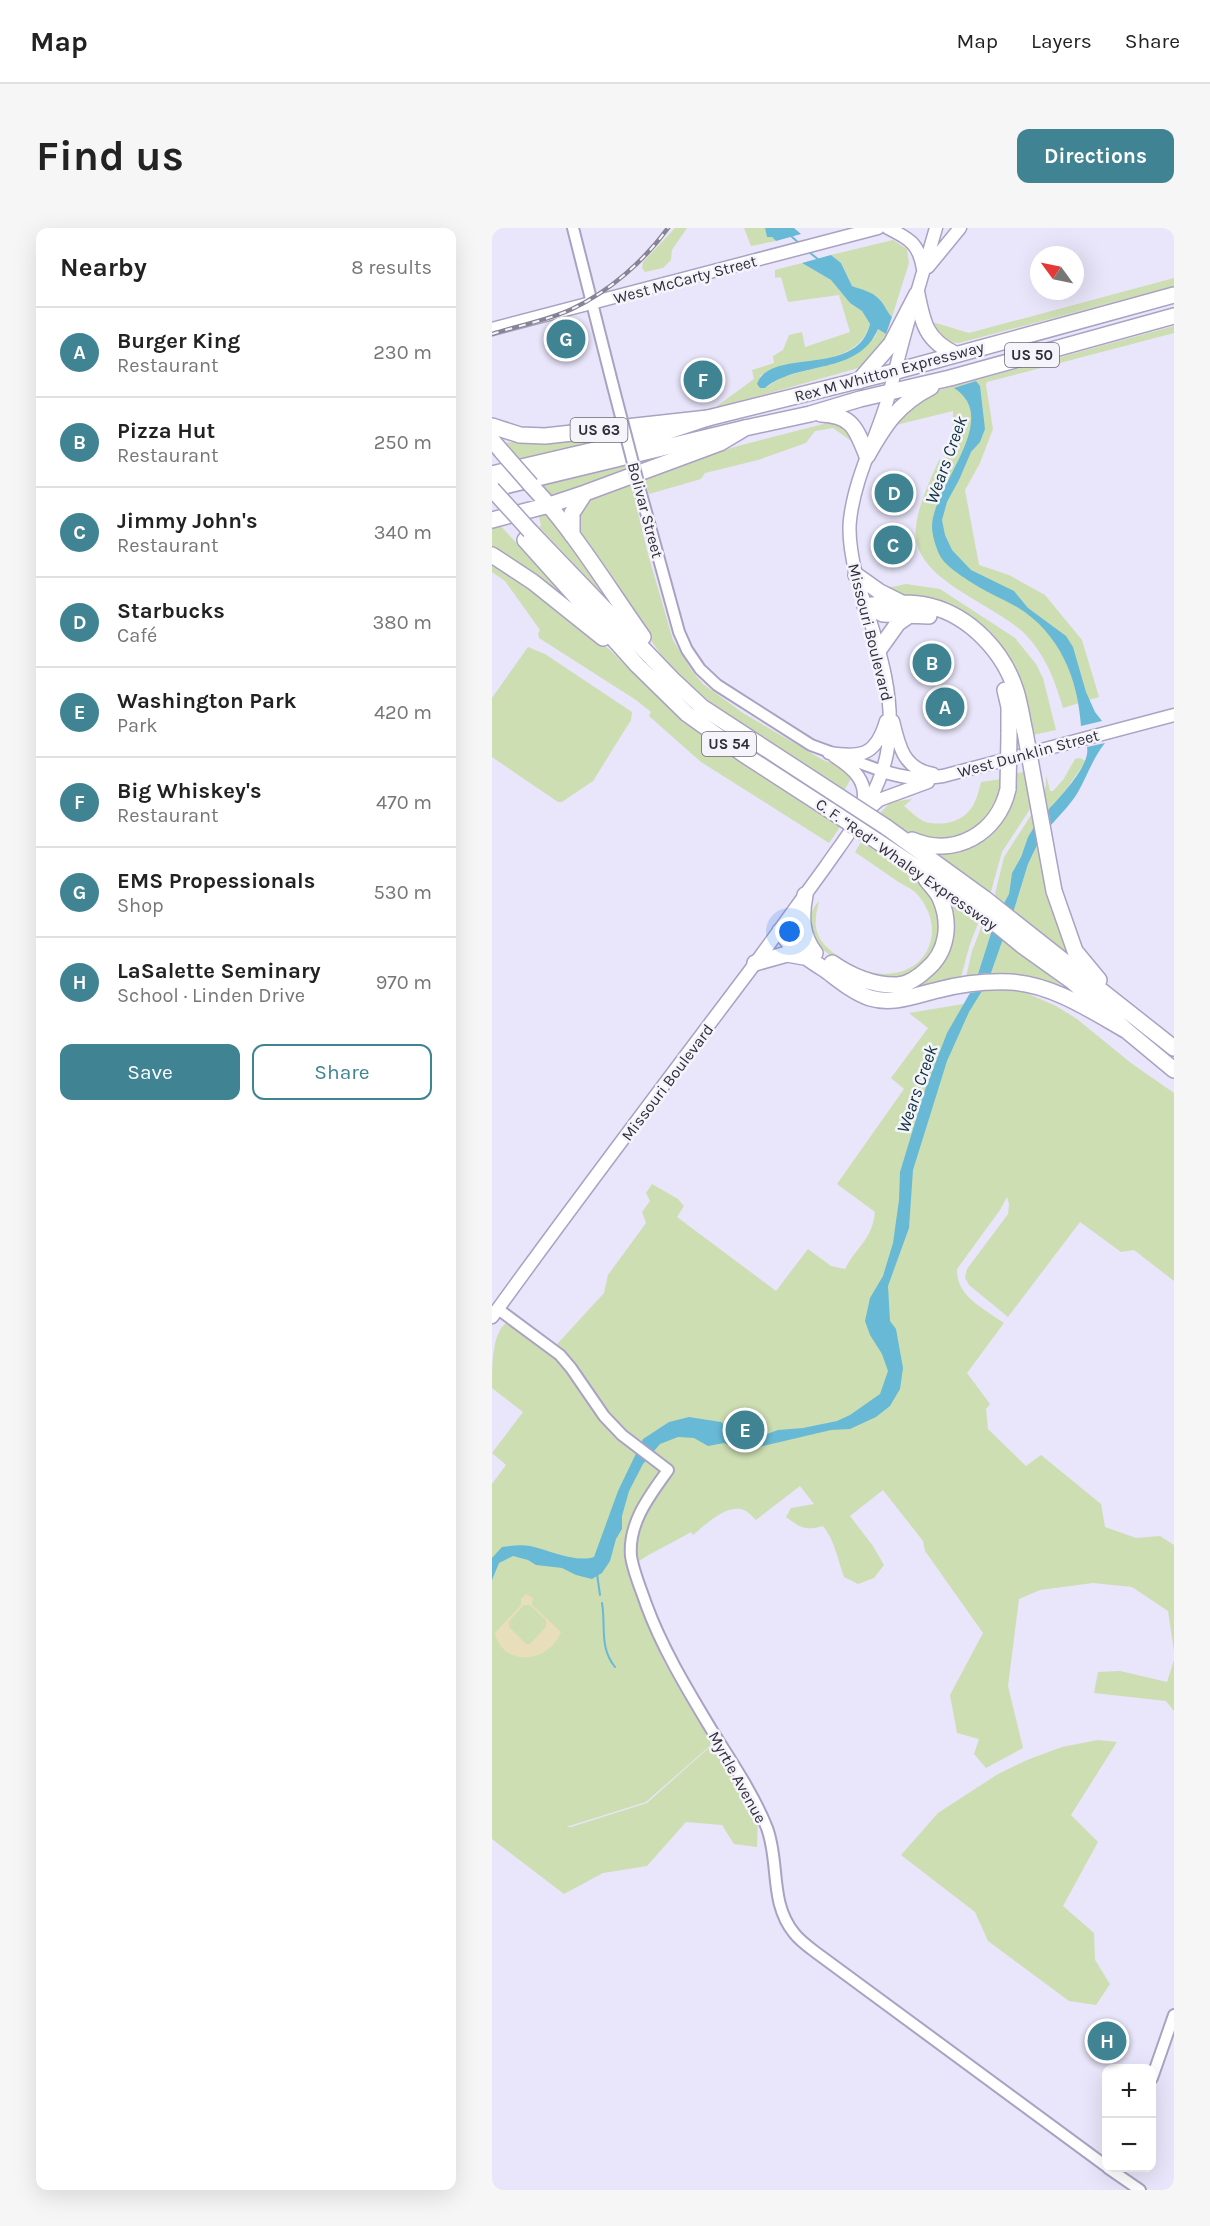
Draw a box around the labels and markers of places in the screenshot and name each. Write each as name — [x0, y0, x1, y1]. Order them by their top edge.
pin: G — [546, 316, 586, 362]
pin: F — [684, 358, 722, 402]
pin: D — [874, 470, 914, 516]
pin: C — [874, 522, 912, 568]
pin: B — [912, 640, 952, 686]
pin: A — [926, 684, 964, 730]
pin: E — [726, 1408, 764, 1452]
pin: H — [1088, 2018, 1126, 2064]

